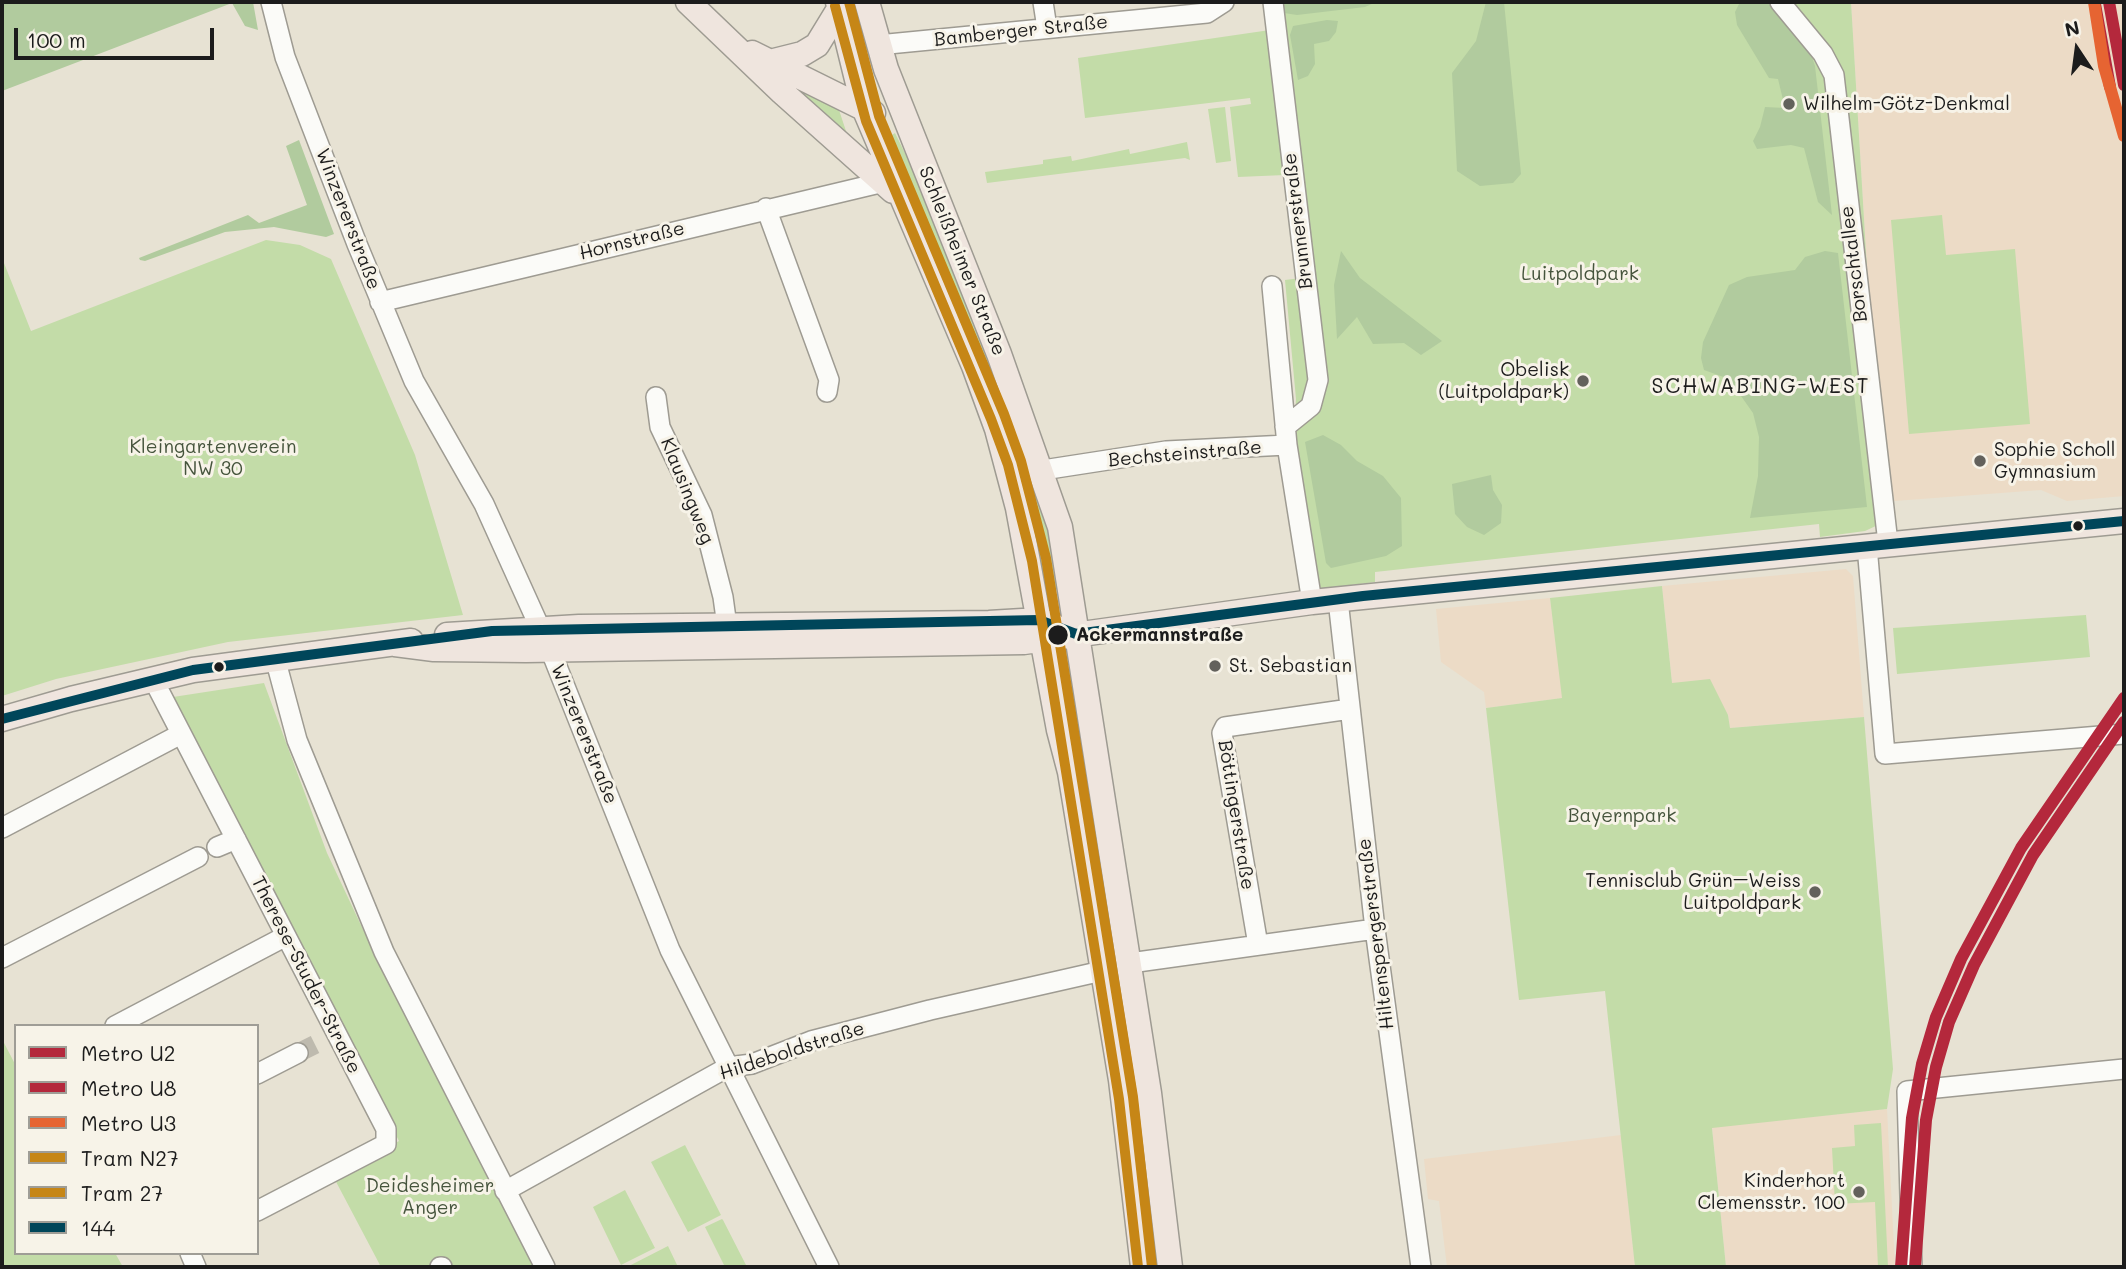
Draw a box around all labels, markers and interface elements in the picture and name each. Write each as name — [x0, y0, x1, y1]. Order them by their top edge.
street label: Bamberger Straße — [933, 11, 1109, 51]
scale bar — [18, 14, 217, 58]
north arrow — [2042, 14, 2112, 84]
text: N — [2062, 14, 2082, 42]
text: 100 m — [27, 26, 86, 53]
place label: Wilhelm-Götz-Denkmal — [1803, 93, 2010, 115]
marker: Wilhelm-Götz-Denkmal — [1781, 96, 1797, 112]
street label: Winzererstraße — [311, 145, 385, 293]
street label: Brunnerstraße — [1278, 152, 1318, 290]
street label: Schleißheimer Straße — [914, 163, 1010, 359]
street label: Borschtallee — [1836, 205, 1872, 323]
street label: Hornstraße — [577, 217, 687, 265]
park label: Luitpoldpark — [1521, 263, 1639, 285]
place label: Obelisk (Luitpoldpark) — [1439, 359, 1569, 403]
marker: Obelisk (Luitpoldpark) — [1575, 373, 1591, 389]
district label: SCHWABING-WEST — [1653, 374, 1869, 400]
street label: Klausingweg — [655, 435, 719, 547]
park label: Kleingartenverein NW 30 — [130, 436, 296, 480]
street label: Bechsteinstraße — [1107, 436, 1263, 472]
place label: Sophie Scholl Gymnasium — [1994, 439, 2115, 483]
marker: Sophie Scholl Gymnasium — [1972, 453, 1988, 469]
unlabelled marker — [2071, 519, 2085, 533]
marker: Ackermannstraße — [1046, 623, 1070, 647]
place label: Ackermannstraße — [1076, 624, 1243, 646]
place label: St. Sebastian — [1229, 655, 1352, 677]
marker: St. Sebastian — [1207, 658, 1223, 674]
unlabelled marker — [212, 660, 226, 674]
street label: Winzererstraße — [546, 661, 622, 807]
street label: Böttingerstraße — [1213, 739, 1259, 891]
park label: Bayernpark — [1568, 805, 1676, 827]
street label: Hiltenspergerstraße — [1353, 837, 1399, 1031]
place label: Tennisclub Grün–Weiss Luitpoldpark — [1585, 870, 1801, 914]
street label: Therese-Studer-Straße — [246, 873, 366, 1077]
marker: Tennisclub Grün–Weiss Luitpoldpark — [1807, 884, 1823, 900]
street label: Hildeboldstraße — [717, 1017, 867, 1085]
legend — [14, 1024, 259, 1255]
text: Metro U2 — [81, 1039, 175, 1066]
text: Metro U8 — [81, 1074, 176, 1101]
text: Metro U3 — [81, 1109, 176, 1136]
text: Tram N27 — [81, 1144, 179, 1171]
place label: Kinderhort Clemensstr. 100 — [1697, 1170, 1845, 1214]
park label: Deidesheimer Anger — [366, 1175, 494, 1219]
text: Tram 27 — [81, 1179, 163, 1206]
marker: Kinderhort Clemensstr. 100 — [1851, 1184, 1867, 1200]
text: 144 — [81, 1214, 115, 1241]

